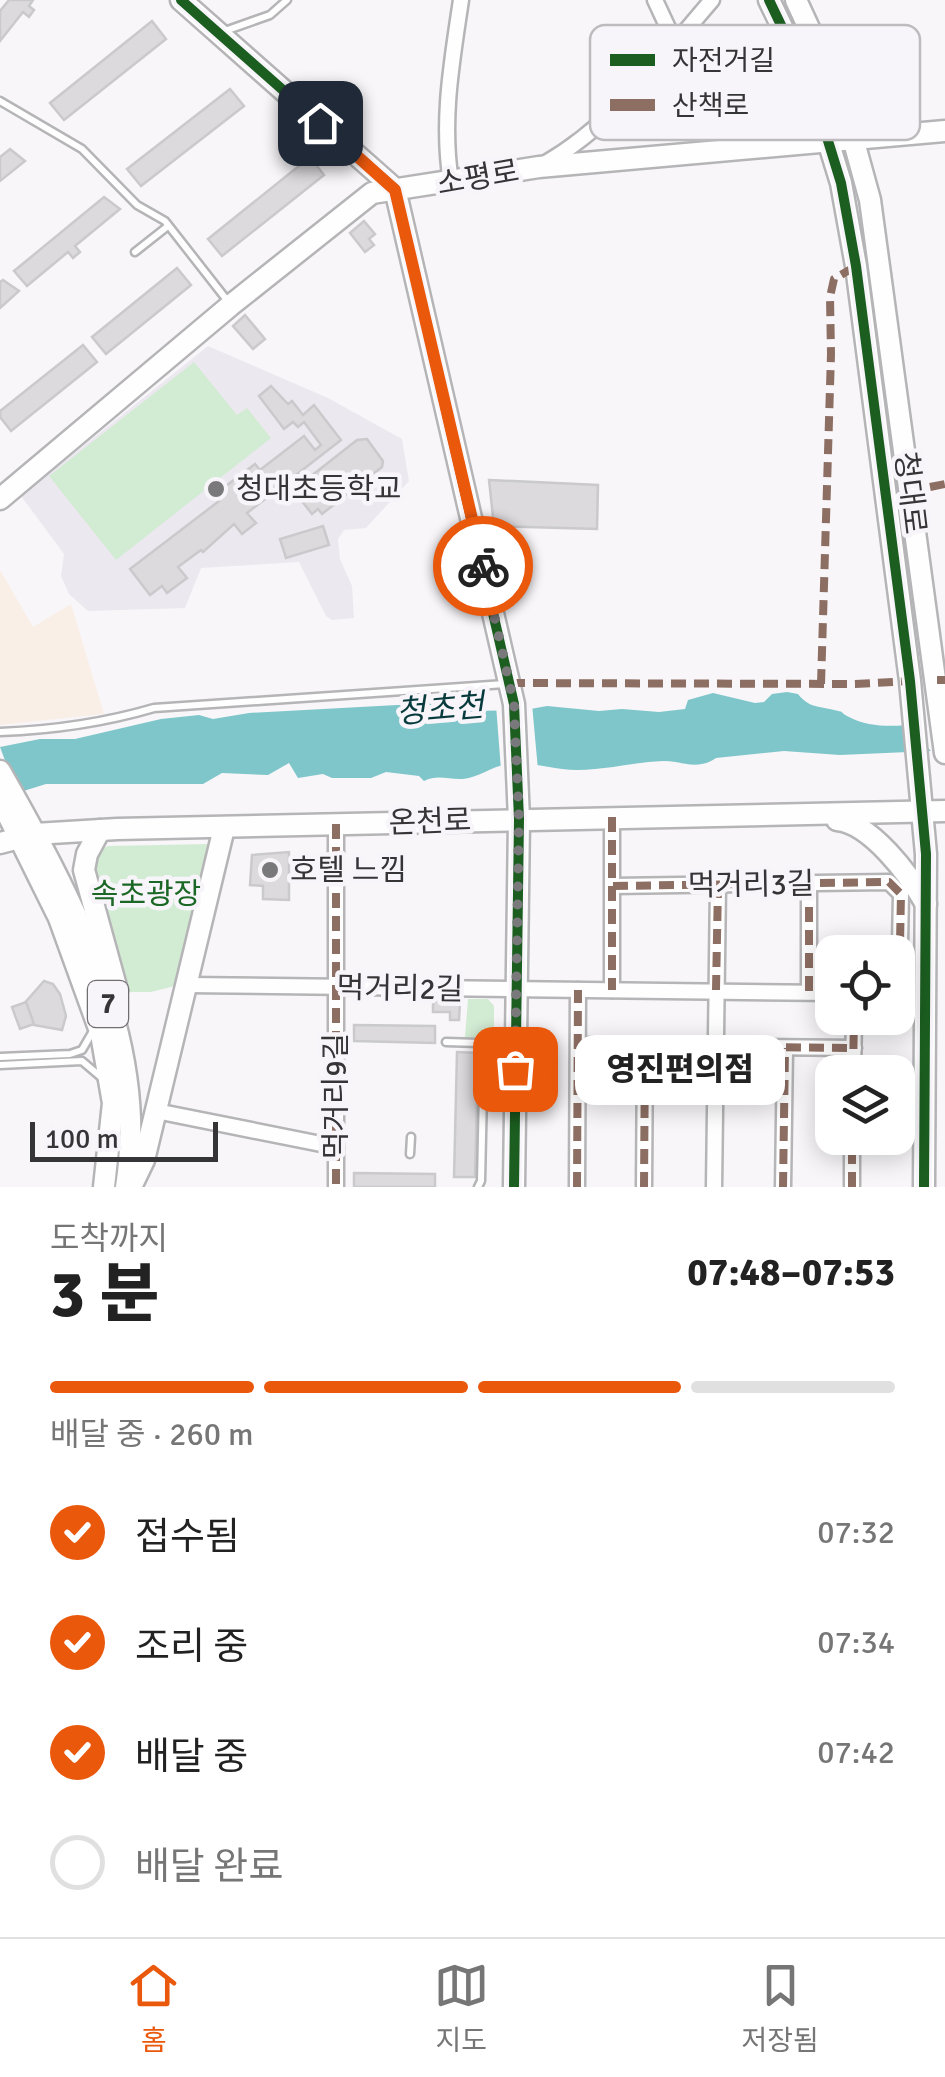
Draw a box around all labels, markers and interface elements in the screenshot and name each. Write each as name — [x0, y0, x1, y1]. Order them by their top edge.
legend — [590, 25, 920, 140]
text: 자전거길 — [672, 44, 775, 78]
pin — [278, 81, 363, 166]
text: 산책로 — [672, 89, 749, 123]
icon: home — [293, 96, 348, 151]
street label: 소평로 — [434, 153, 522, 203]
street label: 청대로 — [887, 450, 933, 536]
place label: 청대초등학교 — [236, 471, 402, 508]
marker: 청대초등학교 — [205, 478, 227, 500]
courier — [433, 516, 533, 616]
icon: bike — [456, 539, 511, 594]
water label: 청초천 — [394, 685, 489, 732]
street label: 온천로 — [388, 802, 472, 842]
place label: 호텔 느낌 — [290, 852, 407, 889]
marker: 호텔 느낌 — [259, 859, 281, 881]
street label: 먹거리3길 — [687, 865, 815, 905]
park label: 속초광장 — [91, 876, 201, 913]
map controls — [815, 935, 915, 1155]
button: locate — [815, 935, 915, 1035]
street label: 먹거리2길 — [336, 969, 464, 1009]
road number: 7 — [88, 981, 128, 1027]
pin — [473, 1027, 558, 1112]
street label: 먹거리9길 — [318, 1033, 355, 1159]
callout: 영진편의점 — [575, 1034, 785, 1104]
icon: bag — [488, 1042, 543, 1097]
text: 영진편의점 — [606, 1050, 754, 1089]
button: layers — [815, 1055, 915, 1155]
scale bar — [30, 1117, 218, 1162]
text: 100 m — [45, 1122, 119, 1156]
text: 도착까지 — [50, 1219, 168, 1258]
text: 07:48–07:53 — [687, 1249, 895, 1296]
text: 3 분 — [50, 1255, 159, 1335]
text: 배달 중 · 260 m — [50, 1415, 254, 1454]
icon: check — [50, 1505, 105, 1560]
text: 접수됨 — [135, 1513, 240, 1560]
text: 07:32 — [817, 1513, 895, 1552]
icon: check — [50, 1615, 105, 1670]
text: 조리 중 — [135, 1623, 248, 1670]
text: 07:34 — [817, 1623, 895, 1662]
icon: check — [50, 1725, 105, 1780]
text: 배달 중 — [135, 1733, 248, 1780]
text: 07:42 — [817, 1733, 895, 1772]
text: 배달 완료 — [135, 1843, 283, 1890]
tab: 홈 — [126, 1958, 181, 2058]
tab: 지도 — [434, 1958, 489, 2058]
tab: 저장됨 — [741, 1958, 819, 2058]

